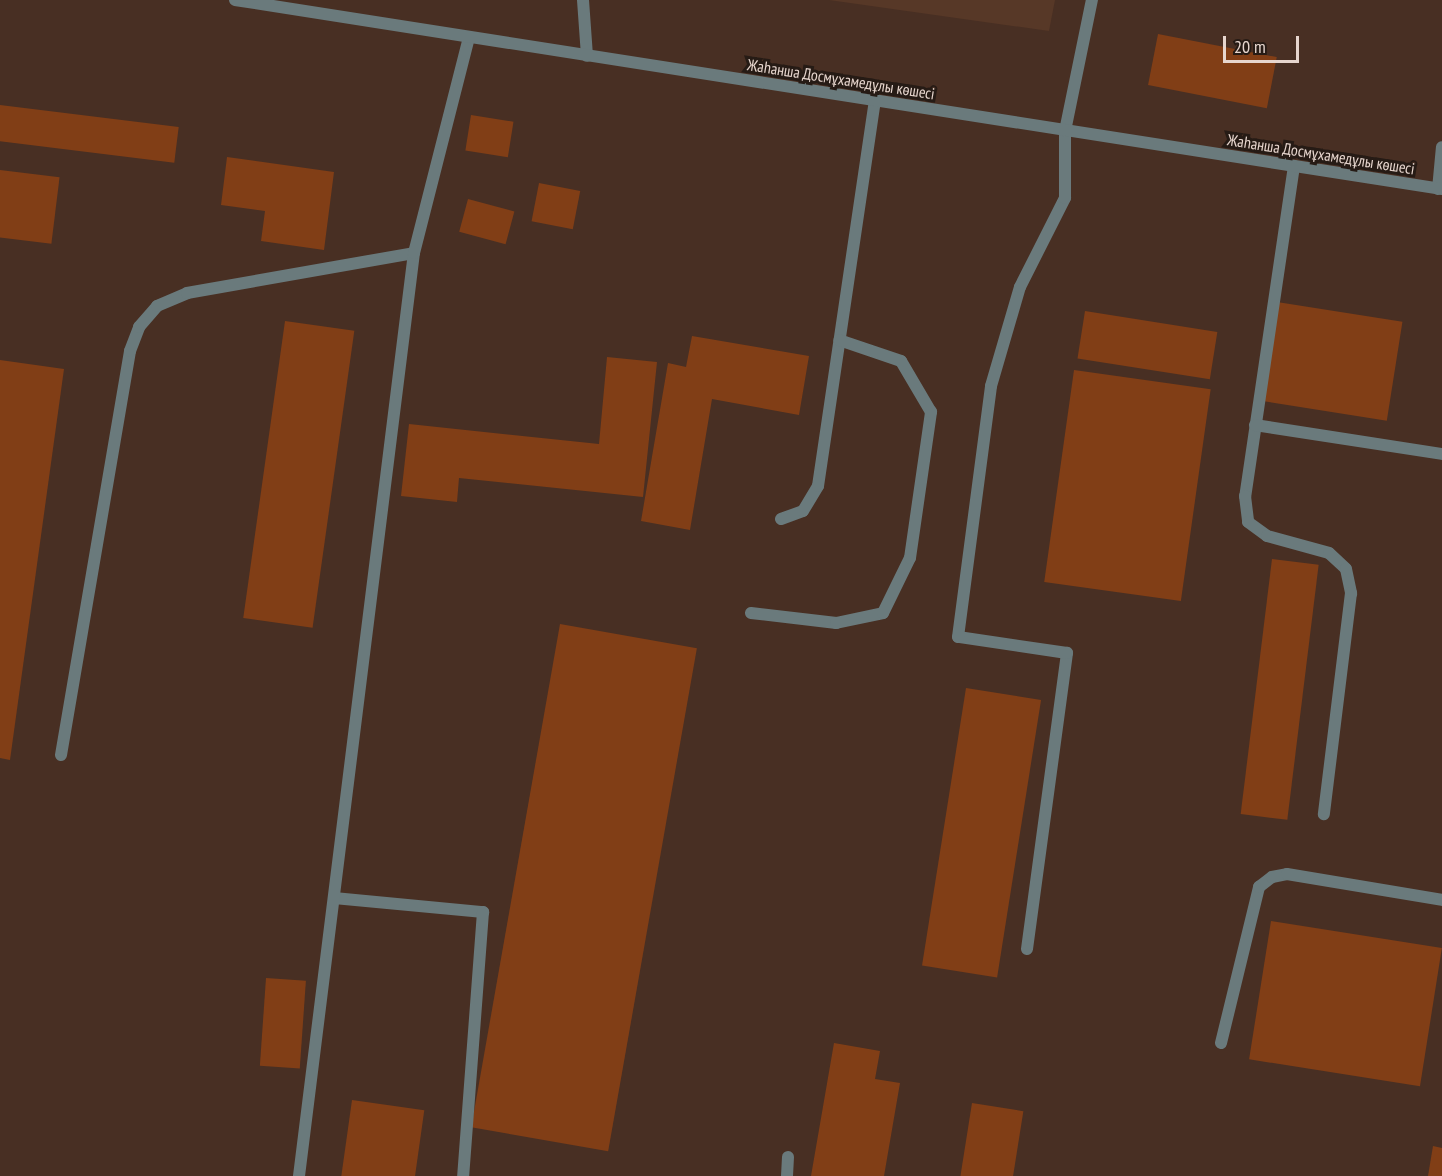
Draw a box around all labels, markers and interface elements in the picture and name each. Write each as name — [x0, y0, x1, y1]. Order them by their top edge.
scale bar — [1226, 24, 1302, 62]
text: 20 m — [1234, 35, 1266, 58]
street label: Жаһанша Досмұхамедұлы көшесі — [746, 55, 936, 103]
street label: Жаһанша Досмұхамедұлы көшесі — [1226, 130, 1416, 178]

